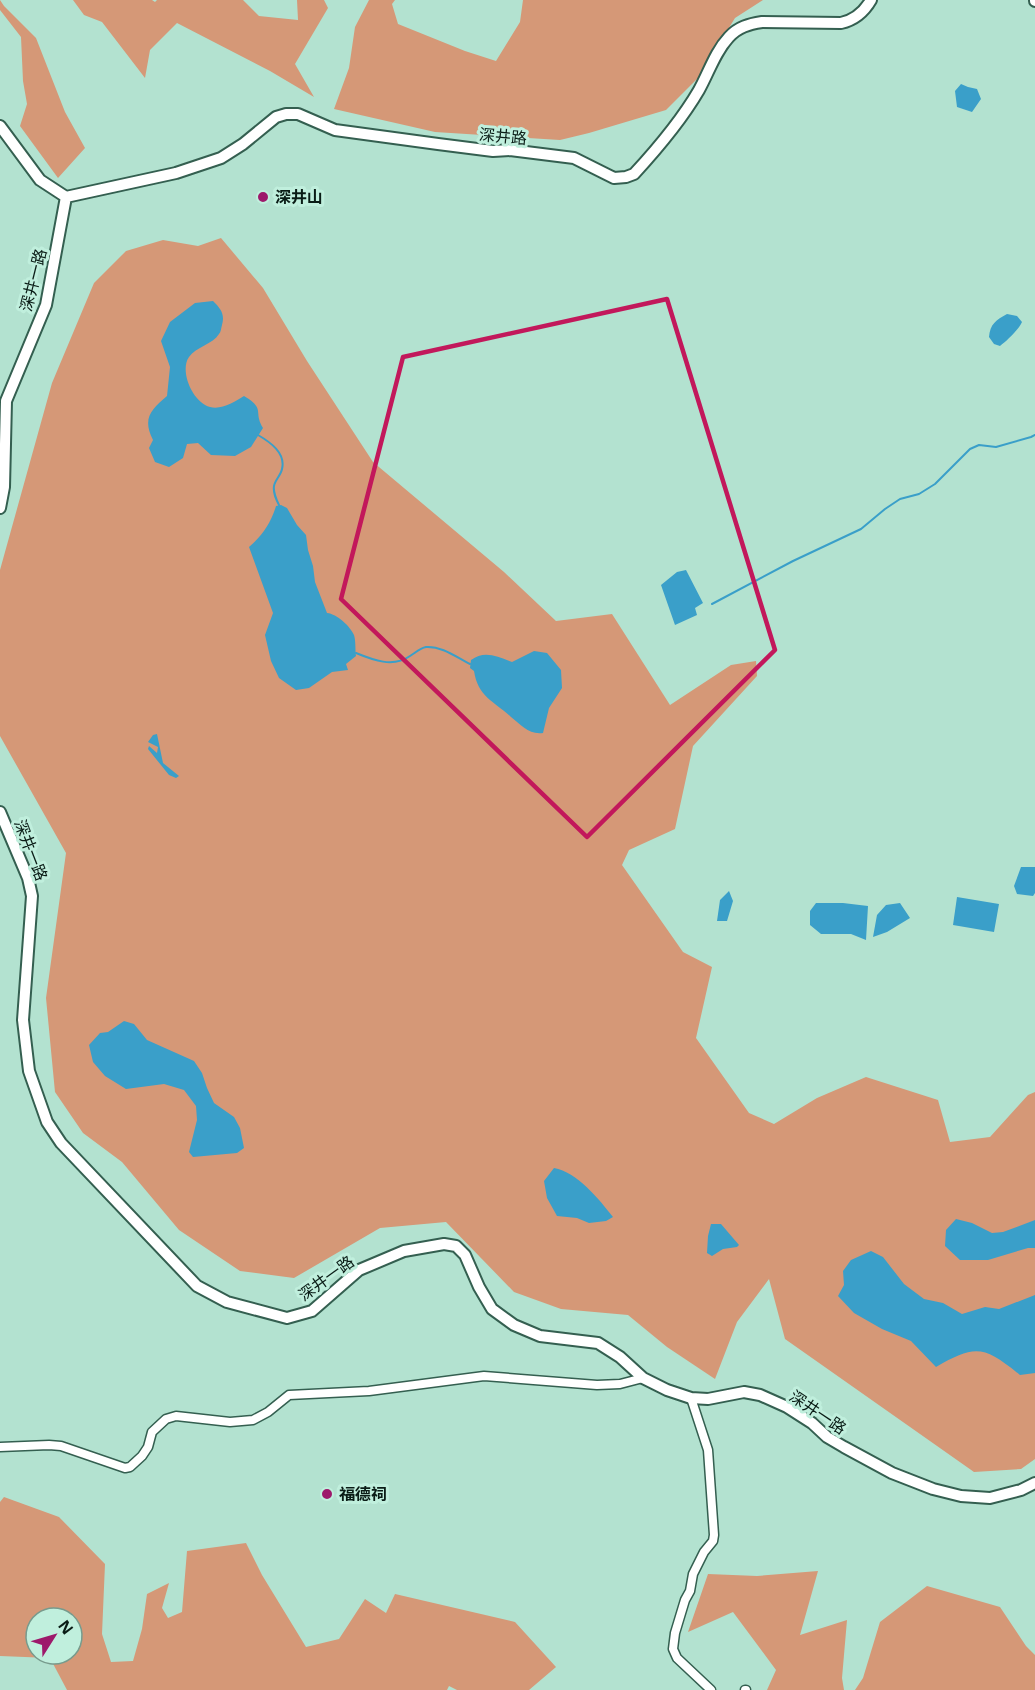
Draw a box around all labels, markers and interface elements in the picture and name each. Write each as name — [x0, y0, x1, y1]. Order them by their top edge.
street label: 深井路 — [478, 123, 528, 149]
place label: 深井山 — [275, 186, 323, 208]
marker: 深井山 — [256, 190, 270, 204]
street label: 深井一路 — [15, 246, 51, 314]
street label: 深井一路 — [9, 816, 53, 884]
street label: 深井一路 — [294, 1250, 358, 1306]
street label: 深井一路 — [785, 1385, 851, 1439]
place label: 福德祠 — [339, 1483, 387, 1505]
marker: 福德祠 — [320, 1487, 334, 1501]
north arrow — [24, 1606, 84, 1666]
text: N — [53, 1615, 79, 1639]

